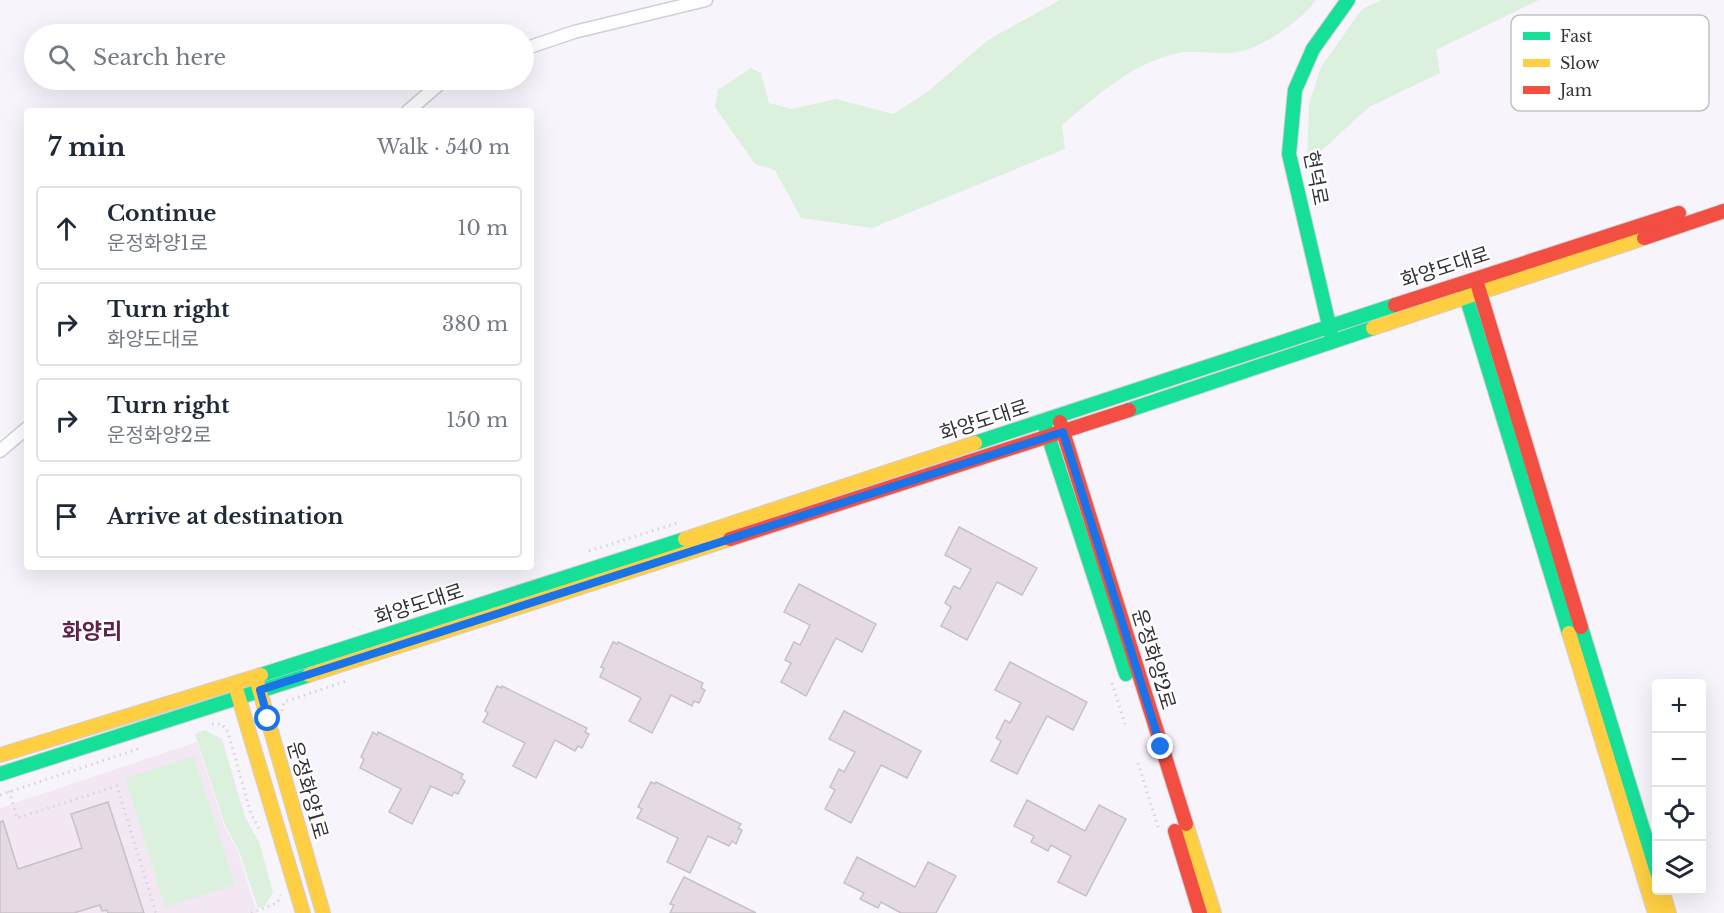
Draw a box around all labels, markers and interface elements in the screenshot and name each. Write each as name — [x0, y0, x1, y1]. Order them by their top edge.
legend — [1511, 15, 1709, 111]
search box — [24, 24, 534, 90]
text: Fast — [1560, 26, 1592, 46]
icon: search — [45, 41, 78, 74]
text: Search here — [93, 44, 226, 71]
text: Slow — [1560, 53, 1600, 73]
text: Jam — [1558, 80, 1592, 100]
text: 7 min — [48, 131, 125, 163]
text: Walk · 540 m — [377, 135, 510, 159]
street label: 현덕로 — [1299, 149, 1333, 207]
text: Continue — [107, 200, 216, 227]
icon: ahead — [50, 212, 83, 245]
text: 10 m — [458, 216, 508, 240]
text: 운정화양1로 — [107, 231, 208, 255]
street label: 화양도대로 — [1398, 241, 1492, 293]
text: Turn right — [107, 296, 229, 323]
icon: right — [50, 308, 83, 341]
text: 380 m — [442, 312, 508, 336]
text: 화양도대로 — [107, 327, 199, 351]
text: Turn right — [107, 392, 229, 419]
street label: 화양도대로 — [937, 394, 1031, 446]
icon: right — [50, 404, 83, 437]
text: 150 m — [446, 408, 508, 432]
text: 운정화양2로 — [107, 423, 211, 447]
icon: arrive — [50, 500, 83, 533]
text: Arrive at destination — [107, 503, 344, 530]
street label: 화양도대로 — [372, 578, 466, 630]
street label: 운정화양2로 — [1127, 606, 1181, 712]
district label: 화양리 — [62, 618, 122, 645]
map controls — [1652, 679, 1706, 895]
button: + — [1652, 679, 1706, 733]
route start — [254, 705, 280, 731]
route end — [1147, 733, 1173, 759]
button: − — [1652, 733, 1706, 787]
street label: 운정화양1로 — [283, 738, 333, 842]
button: locate — [1652, 787, 1706, 841]
button: layers — [1652, 841, 1706, 895]

